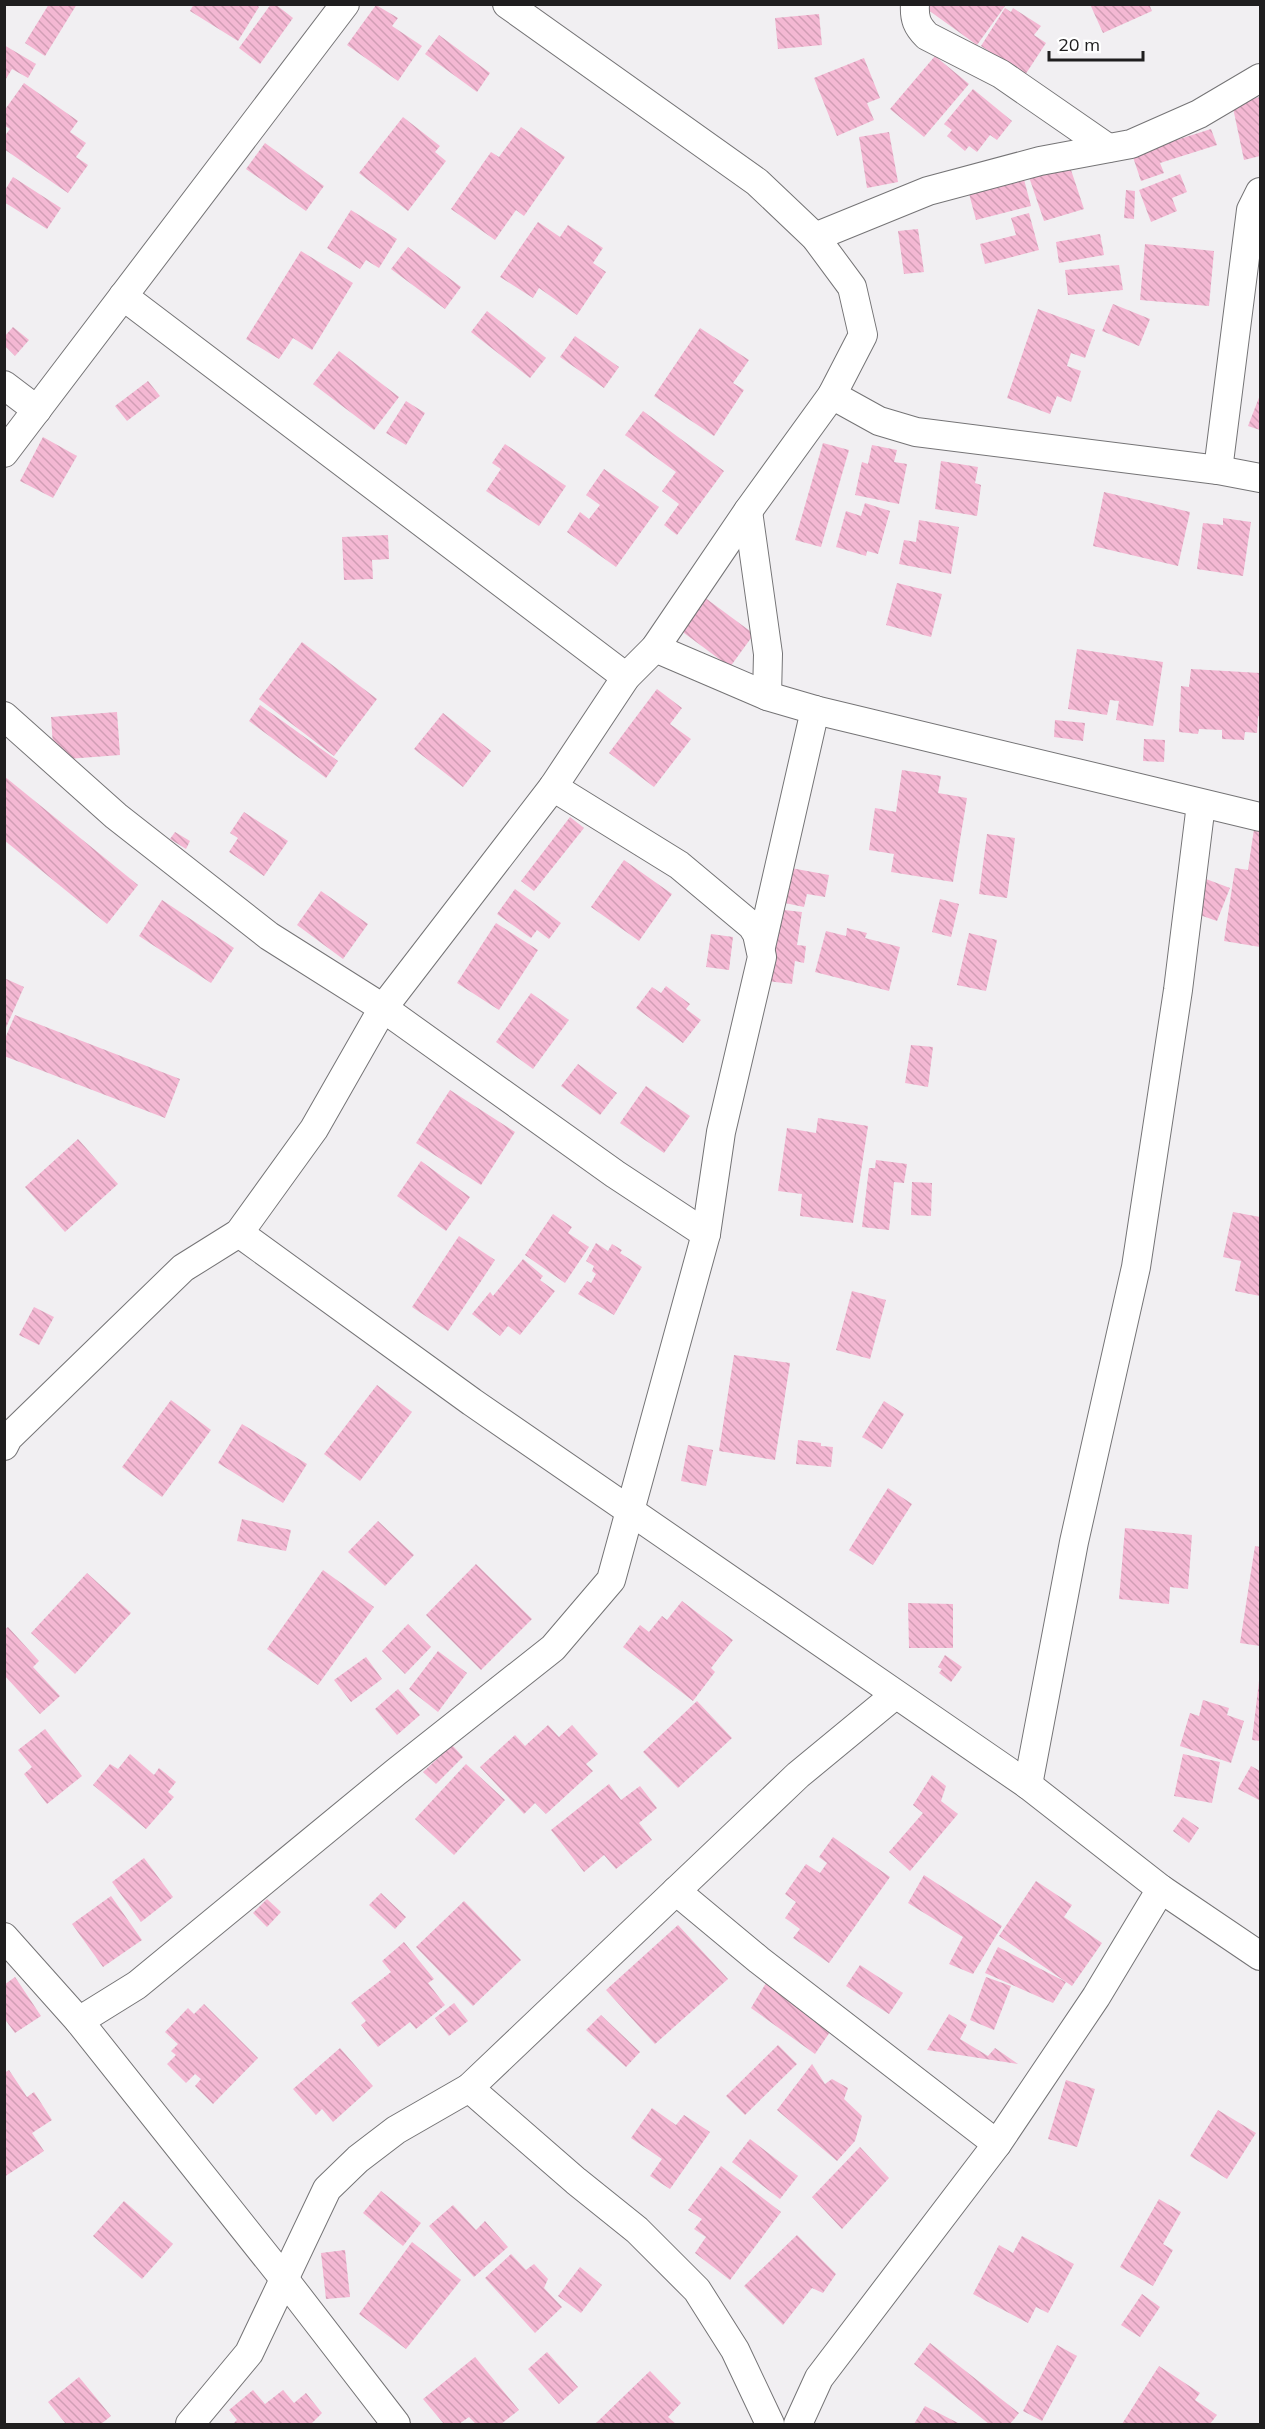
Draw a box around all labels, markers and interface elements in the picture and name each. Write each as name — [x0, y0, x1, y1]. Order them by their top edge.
scale bar — [1049, 24, 1144, 62]
text: 20 m — [1058, 33, 1100, 56]

